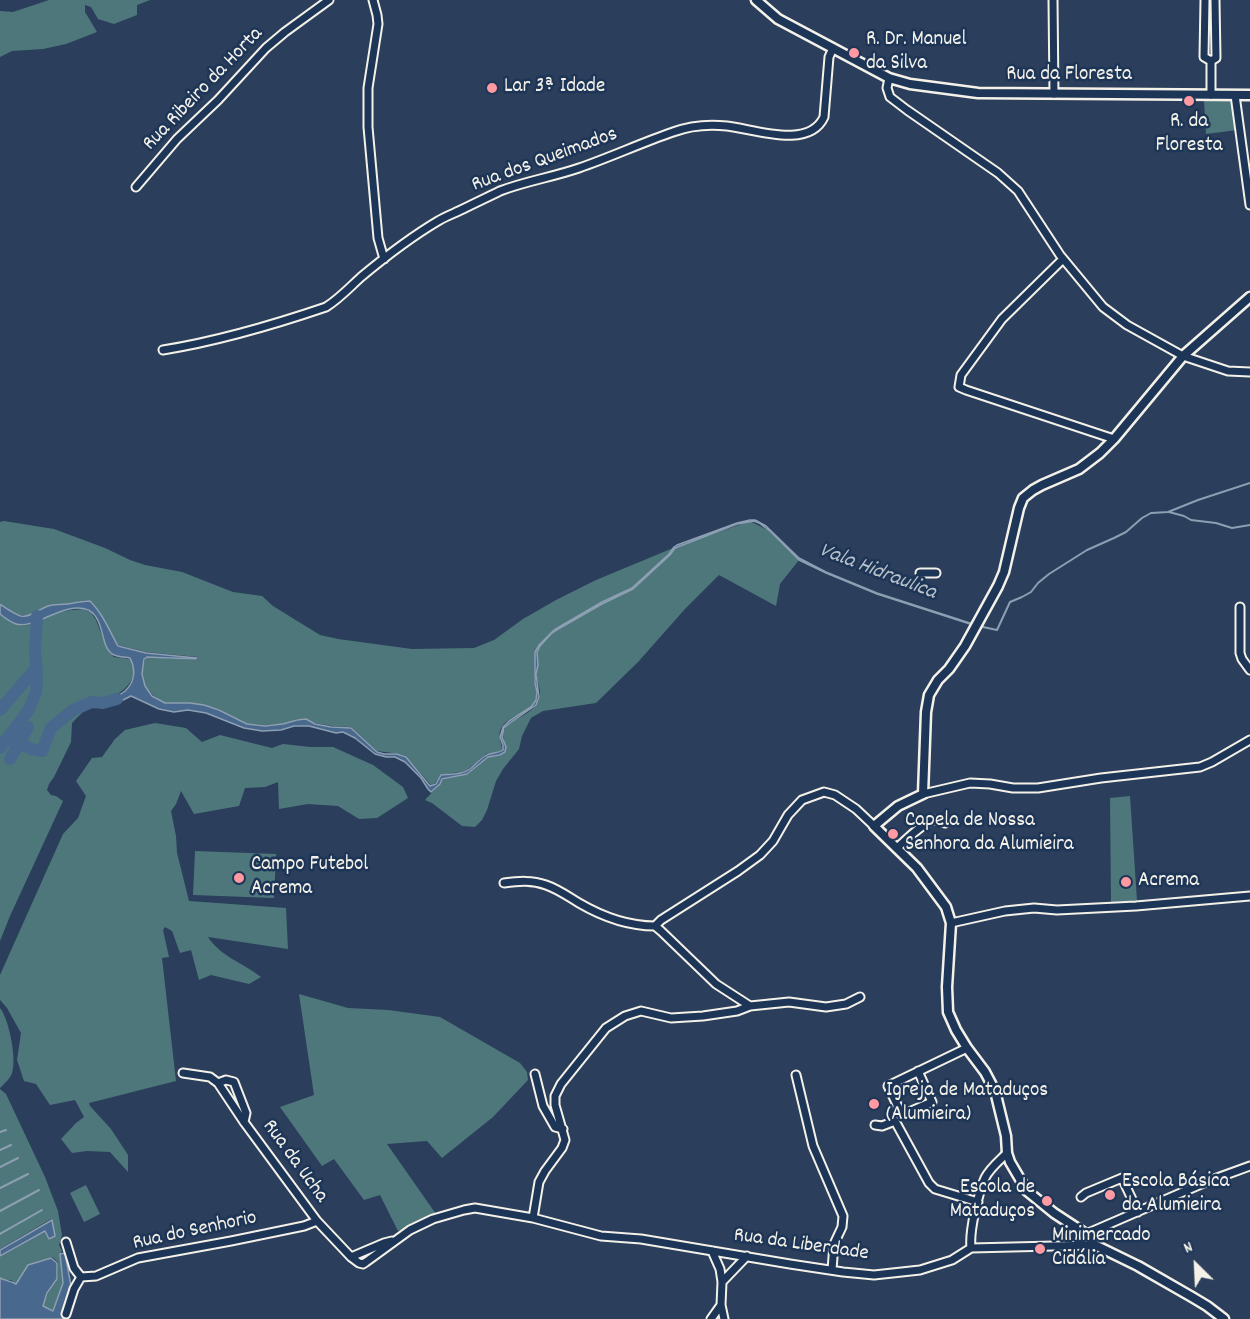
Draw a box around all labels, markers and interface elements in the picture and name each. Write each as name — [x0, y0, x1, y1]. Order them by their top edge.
street label: Rua Ribeiro da Horta — [139, 23, 269, 157]
place label: R. Dr. Manuel da Silva — [866, 28, 967, 78]
marker: R. Dr. Manuel da Silva — [847, 46, 861, 60]
street label: Rua da Floresta — [1006, 63, 1132, 89]
place label: Lar 3ª Idade — [504, 75, 605, 101]
marker: Lar 3ª Idade — [485, 81, 499, 95]
marker: R. da Floresta — [1182, 94, 1196, 108]
place label: R. da Floresta — [1155, 110, 1223, 160]
street label: Rua dos Queimados — [469, 123, 621, 199]
water label: Vala Hidraulica — [815, 539, 939, 607]
place label: Capela de Nossa Senhora da Alumieira — [905, 809, 1074, 859]
marker: Capela de Nossa Senhora da Alumieira — [886, 827, 900, 841]
place label: Campo Futebol Acrema — [251, 853, 368, 903]
place label: Acrema — [1138, 869, 1199, 895]
marker: Campo Futebol Acrema — [232, 871, 246, 885]
marker: Acrema — [1119, 875, 1133, 889]
place label: Igreja de Mataduços (Alumieira) — [886, 1079, 1048, 1129]
marker: Igreja de Mataduços (Alumieira) — [867, 1097, 881, 1111]
street label: Rua da Ucha — [255, 1116, 333, 1208]
place label: Escola Básica da Alumieira — [1122, 1170, 1229, 1220]
place label: Escola de Mataduços — [950, 1176, 1035, 1226]
marker: Escola Básica da Alumieira — [1103, 1188, 1117, 1202]
marker: Escola de Mataduços — [1040, 1194, 1054, 1208]
street label: Rua do Senhorio — [131, 1207, 259, 1257]
street label: Rua da Liberdade — [732, 1224, 870, 1268]
place label: Minimercado Cidália — [1052, 1224, 1151, 1274]
north arrow — [1166, 1235, 1226, 1295]
text: N — [1180, 1236, 1197, 1260]
marker: Minimercado Cidália — [1033, 1242, 1047, 1256]

